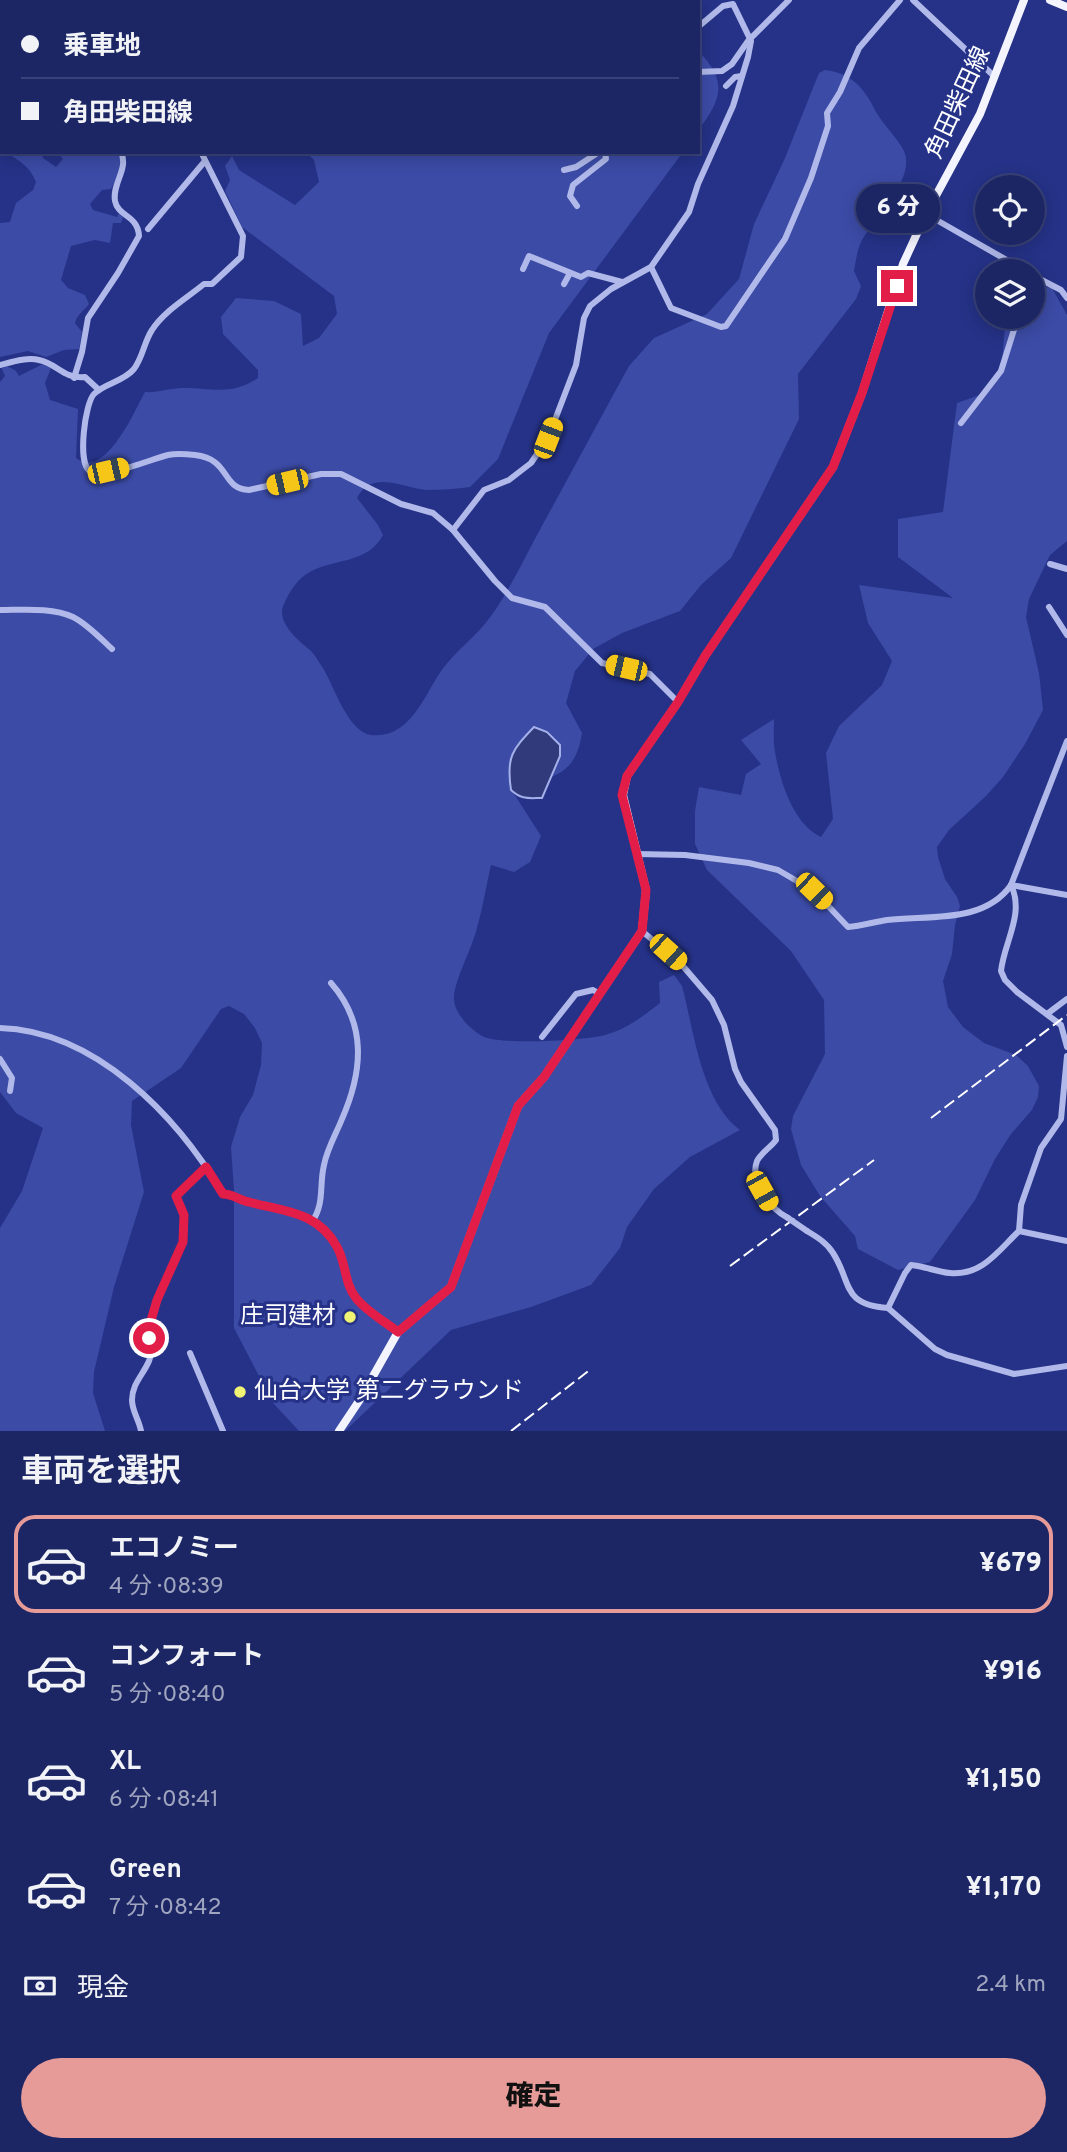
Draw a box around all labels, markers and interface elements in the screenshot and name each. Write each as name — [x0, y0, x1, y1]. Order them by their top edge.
text: 乗車地 — [63, 31, 141, 64]
street label: 角田柴田線 — [920, 42, 998, 164]
text: 角田柴田線 — [63, 98, 193, 131]
map controls — [975, 175, 1045, 329]
button: locate — [975, 175, 1045, 245]
callout: 6 分 — [855, 184, 939, 233]
text: 6 分 — [876, 194, 920, 223]
button: layers — [975, 259, 1045, 329]
route end — [881, 270, 913, 302]
car — [531, 415, 566, 461]
car — [86, 456, 131, 486]
car — [265, 467, 310, 497]
car — [604, 653, 649, 683]
car — [792, 869, 837, 913]
car — [646, 930, 691, 974]
car — [743, 1168, 782, 1214]
place label: 庄司建材 — [240, 1302, 336, 1332]
marker: 庄司建材 — [342, 1309, 358, 1325]
route start — [133, 1322, 165, 1354]
place label: 仙台大学 第二グラウンド — [254, 1377, 524, 1407]
marker: 仙台大学 第二グラウンド — [232, 1384, 248, 1400]
text: 車両を選択 — [21, 1453, 181, 1493]
icon: car — [25, 1533, 88, 1596]
text: エコノミー — [109, 1533, 239, 1566]
text: ¥679 — [979, 1548, 1042, 1581]
text: 4 分 · 08:39 — [109, 1573, 224, 1602]
icon: car — [25, 1641, 88, 1704]
text: コンフォート — [109, 1641, 264, 1674]
text: ¥916 — [983, 1656, 1042, 1689]
text: 5 分 · 08:40 — [109, 1681, 226, 1710]
text: XL — [109, 1746, 141, 1779]
icon: car — [25, 1749, 88, 1812]
text: ¥1,150 — [965, 1764, 1042, 1797]
text: 6 分 · 08:41 — [109, 1786, 219, 1815]
text: Green — [109, 1854, 182, 1887]
icon: car — [25, 1857, 88, 1920]
text: ¥1,170 — [966, 1872, 1042, 1905]
text: 7 分 · 08:42 — [109, 1894, 222, 1923]
icon: cash — [21, 1967, 59, 2005]
text: 2.4 km — [975, 1971, 1046, 2000]
text: 現金 — [77, 1973, 129, 2006]
button: 確定 — [21, 2058, 1046, 2138]

